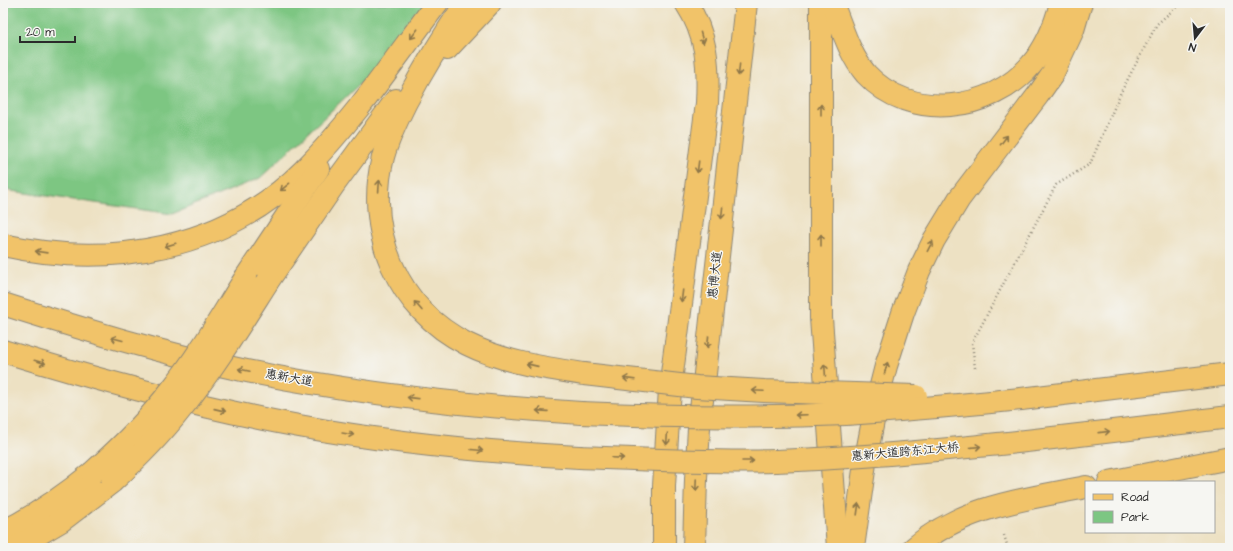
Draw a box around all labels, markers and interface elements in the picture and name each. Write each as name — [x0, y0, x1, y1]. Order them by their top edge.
scale bar — [20, 18, 75, 44]
north arrow — [1175, 18, 1215, 58]
text: 20 m — [26, 24, 55, 41]
one-way arrow — [409, 29, 418, 40]
one-way arrow — [699, 31, 707, 44]
text: N — [1187, 39, 1198, 55]
one-way arrow — [735, 63, 742, 76]
one-way arrow — [817, 104, 825, 117]
one-way arrow — [1000, 134, 1009, 145]
one-way arrow — [695, 160, 702, 173]
one-way arrow — [375, 180, 382, 193]
one-way arrow — [280, 182, 290, 191]
one-way arrow — [719, 206, 726, 219]
one-way arrow — [817, 234, 825, 247]
one-way arrow — [927, 241, 935, 253]
one-way arrow — [164, 242, 177, 249]
one-way arrow — [35, 248, 48, 256]
street label: 惠博大道 — [704, 250, 726, 300]
one-way arrow — [678, 289, 686, 302]
one-way arrow — [414, 301, 423, 311]
one-way arrow — [111, 334, 124, 342]
one-way arrow — [704, 335, 712, 348]
one-way arrow — [34, 359, 47, 366]
one-way arrow — [525, 361, 538, 369]
one-way arrow — [883, 362, 890, 375]
one-way arrow — [821, 363, 828, 376]
street label: 惠新大道 — [264, 365, 314, 391]
one-way arrow — [237, 366, 250, 374]
one-way arrow — [623, 376, 636, 383]
one-way arrow — [752, 387, 765, 394]
one-way arrow — [407, 394, 420, 402]
one-way arrow — [213, 406, 226, 414]
one-way arrow — [536, 407, 549, 414]
one-way arrow — [795, 412, 808, 419]
one-way arrow — [1097, 428, 1110, 436]
one-way arrow — [341, 430, 354, 438]
one-way arrow — [663, 432, 670, 445]
street label: 惠新大道跨东江大桥 — [850, 439, 961, 465]
one-way arrow — [968, 443, 981, 450]
one-way arrow — [470, 446, 483, 453]
one-way arrow — [611, 455, 624, 462]
one-way arrow — [741, 457, 754, 465]
one-way arrow — [692, 478, 699, 491]
legend — [1085, 481, 1215, 533]
text: Road — [1121, 489, 1149, 506]
one-way arrow — [855, 503, 862, 516]
text: Park — [1121, 509, 1149, 526]

